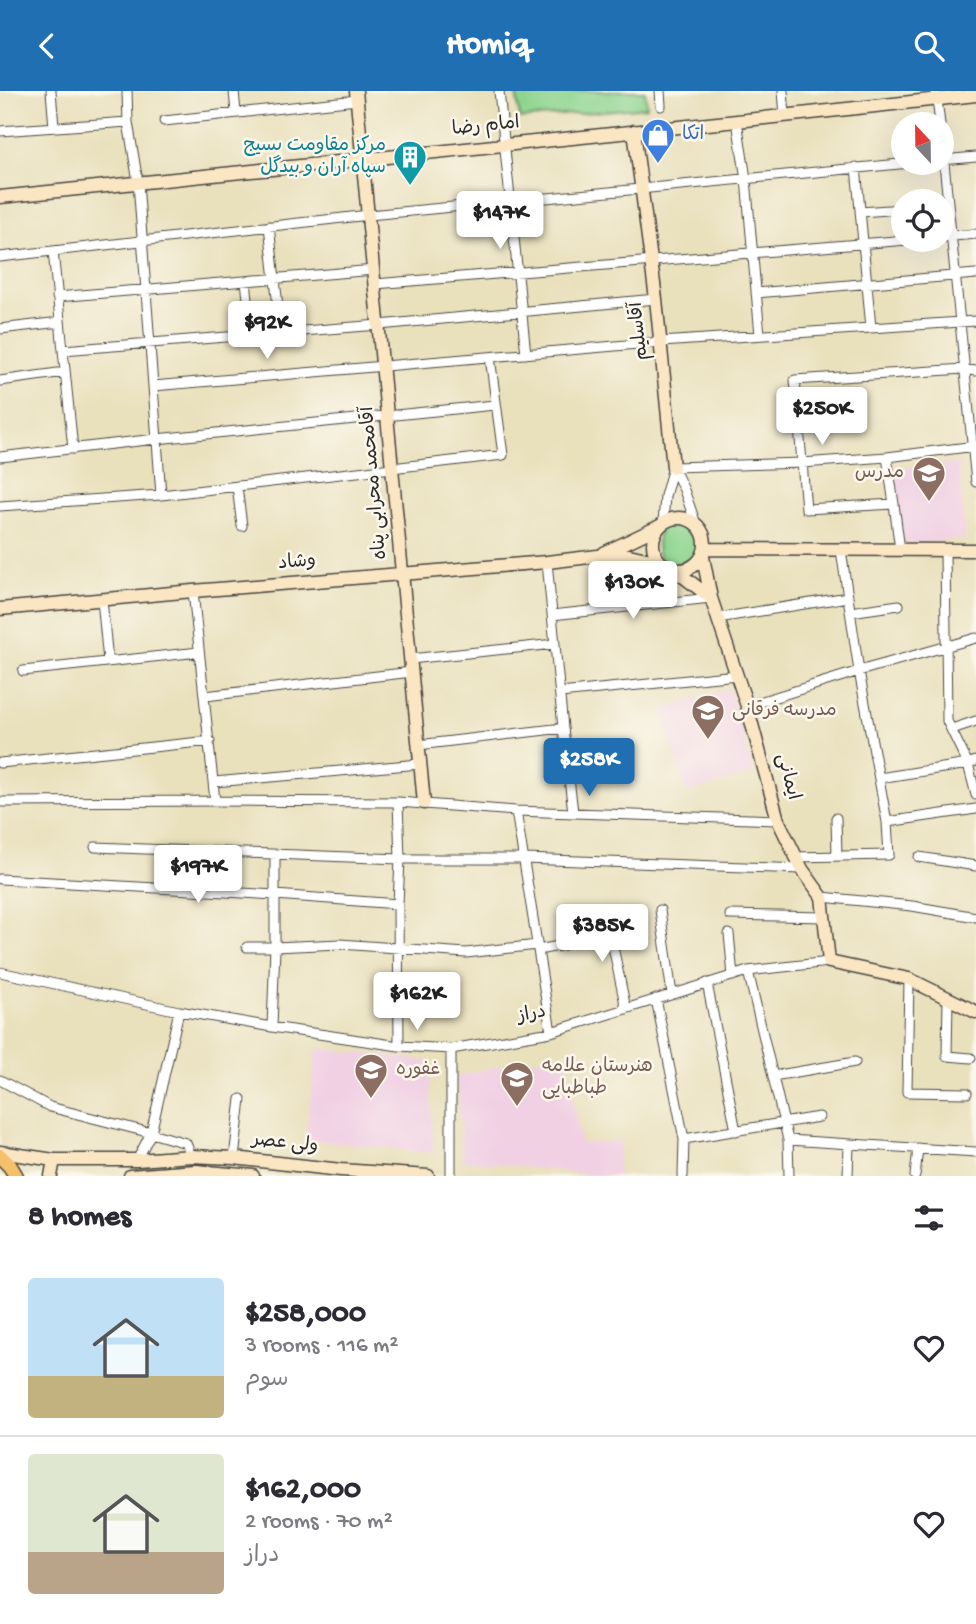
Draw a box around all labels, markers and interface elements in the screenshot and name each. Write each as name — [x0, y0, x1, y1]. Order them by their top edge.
icon: back — [28, 27, 66, 65]
text: Homiq — [446, 27, 530, 65]
icon: search — [910, 27, 948, 65]
street label: امام رضا — [451, 112, 521, 142]
north arrow — [891, 112, 954, 175]
map controls — [891, 112, 954, 252]
shop icon: اتکا — [639, 116, 677, 165]
place label: اتکا — [682, 124, 704, 147]
place label: مرکز مقاومت بسیج سپاه آران و بیدگل — [244, 135, 386, 180]
building icon: مرکز مقاومت بسیج سپاه آران و بیدگل — [391, 138, 429, 187]
button: locate — [891, 189, 954, 252]
pin: $147K — [451, 191, 549, 251]
text: $147K — [472, 200, 528, 227]
street label: آقاسلیم — [623, 299, 654, 362]
pin: $92K — [226, 301, 308, 361]
text: $92K — [244, 310, 290, 337]
pin: $250K — [773, 387, 871, 447]
text: $250K — [792, 396, 852, 423]
street label: آقامحمد محرابی پناه — [355, 404, 393, 561]
school or university icon: مدرس — [910, 454, 948, 503]
place label: مدرس — [855, 462, 904, 485]
street label: وشاد — [277, 550, 317, 576]
pin: $130K — [584, 561, 682, 621]
text: $130K — [604, 570, 662, 597]
school or university icon: مدرسه فرقانی — [689, 692, 727, 741]
place label: مدرسه فرقانی — [732, 700, 837, 723]
pin: $258K — [540, 739, 638, 798]
text: $258K — [560, 747, 618, 774]
street label: ایمانی — [770, 751, 804, 803]
pin: $197K — [149, 845, 247, 905]
text: $197K — [170, 854, 226, 881]
pin: $385K — [553, 905, 651, 964]
text: $385K — [572, 913, 632, 940]
pin: $162K — [368, 972, 466, 1032]
text: $162K — [389, 981, 445, 1008]
street label: دراز — [514, 1001, 548, 1029]
school or university icon: غفوره — [352, 1051, 390, 1100]
place label: هنرستان علامه طباطبایی — [542, 1056, 653, 1101]
place label: غفوره — [396, 1059, 440, 1082]
school or university icon: هنرستان علامه طباطبایی — [498, 1059, 536, 1108]
street label: ولی عصر — [249, 1129, 319, 1159]
icon: filters — [910, 1199, 948, 1237]
text: 8 homes — [28, 1201, 131, 1236]
text: $258,000 — [245, 1298, 366, 1333]
icon: home — [84, 1306, 168, 1390]
icon: heart — [910, 1329, 948, 1367]
text: 3 rooms · 116 m² — [245, 1333, 398, 1360]
text: سوم — [245, 1367, 289, 1394]
text: $162,000 — [245, 1474, 361, 1509]
icon: home — [84, 1482, 168, 1566]
icon: heart — [910, 1505, 948, 1543]
text: 2 rooms · 70 m² — [245, 1509, 393, 1536]
text: دراز — [245, 1543, 279, 1570]

